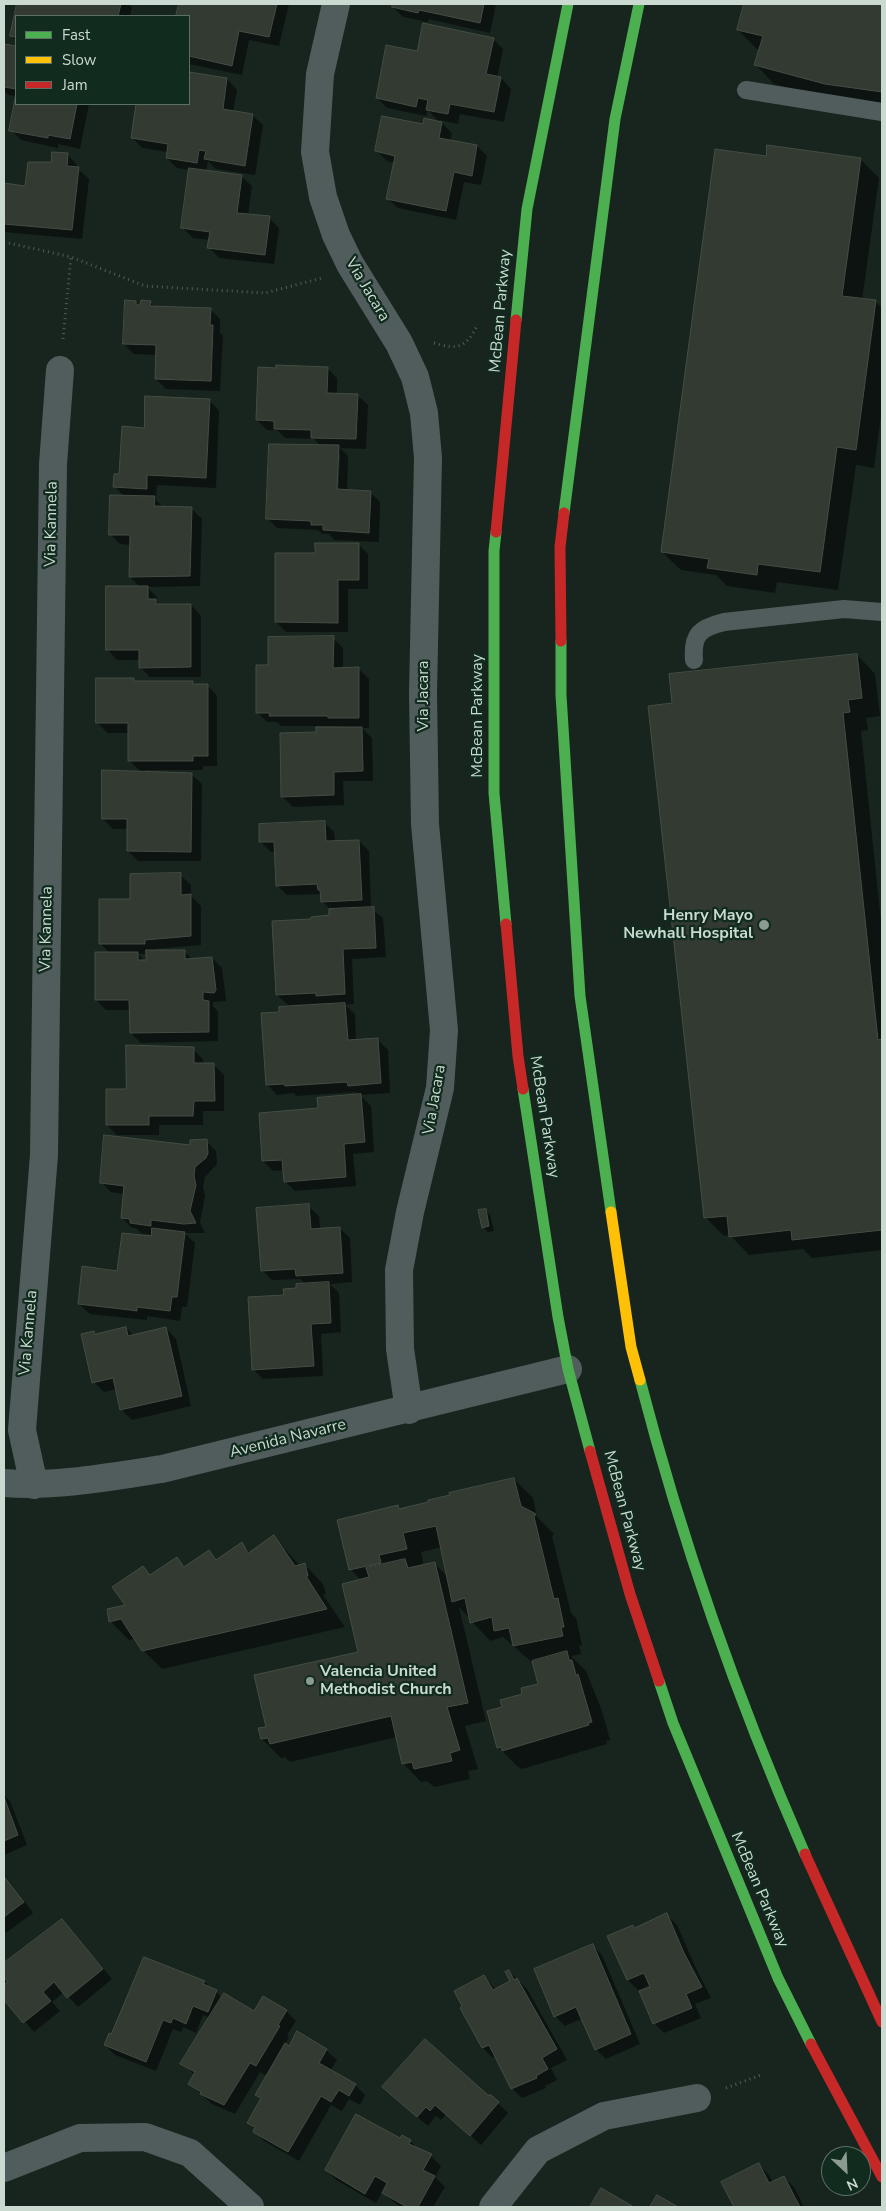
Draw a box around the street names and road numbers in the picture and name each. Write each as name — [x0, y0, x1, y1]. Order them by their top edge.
street label: McBean Parkway — [486, 249, 516, 373]
street label: Via Jacara — [341, 255, 393, 325]
street label: Via Kannela — [42, 481, 62, 567]
street label: McBean Parkway — [468, 654, 488, 778]
street label: Via Jacara — [414, 661, 434, 731]
street label: Via Kannela — [37, 886, 57, 972]
street label: McBean Parkway — [525, 1054, 563, 1180]
street label: Via Jacara — [419, 1063, 451, 1137]
street label: Via Kannela — [16, 1289, 42, 1377]
street label: Avenida Navarre — [228, 1415, 348, 1463]
street label: McBean Parkway — [599, 1449, 649, 1573]
street label: McBean Parkway — [726, 1829, 792, 1951]

